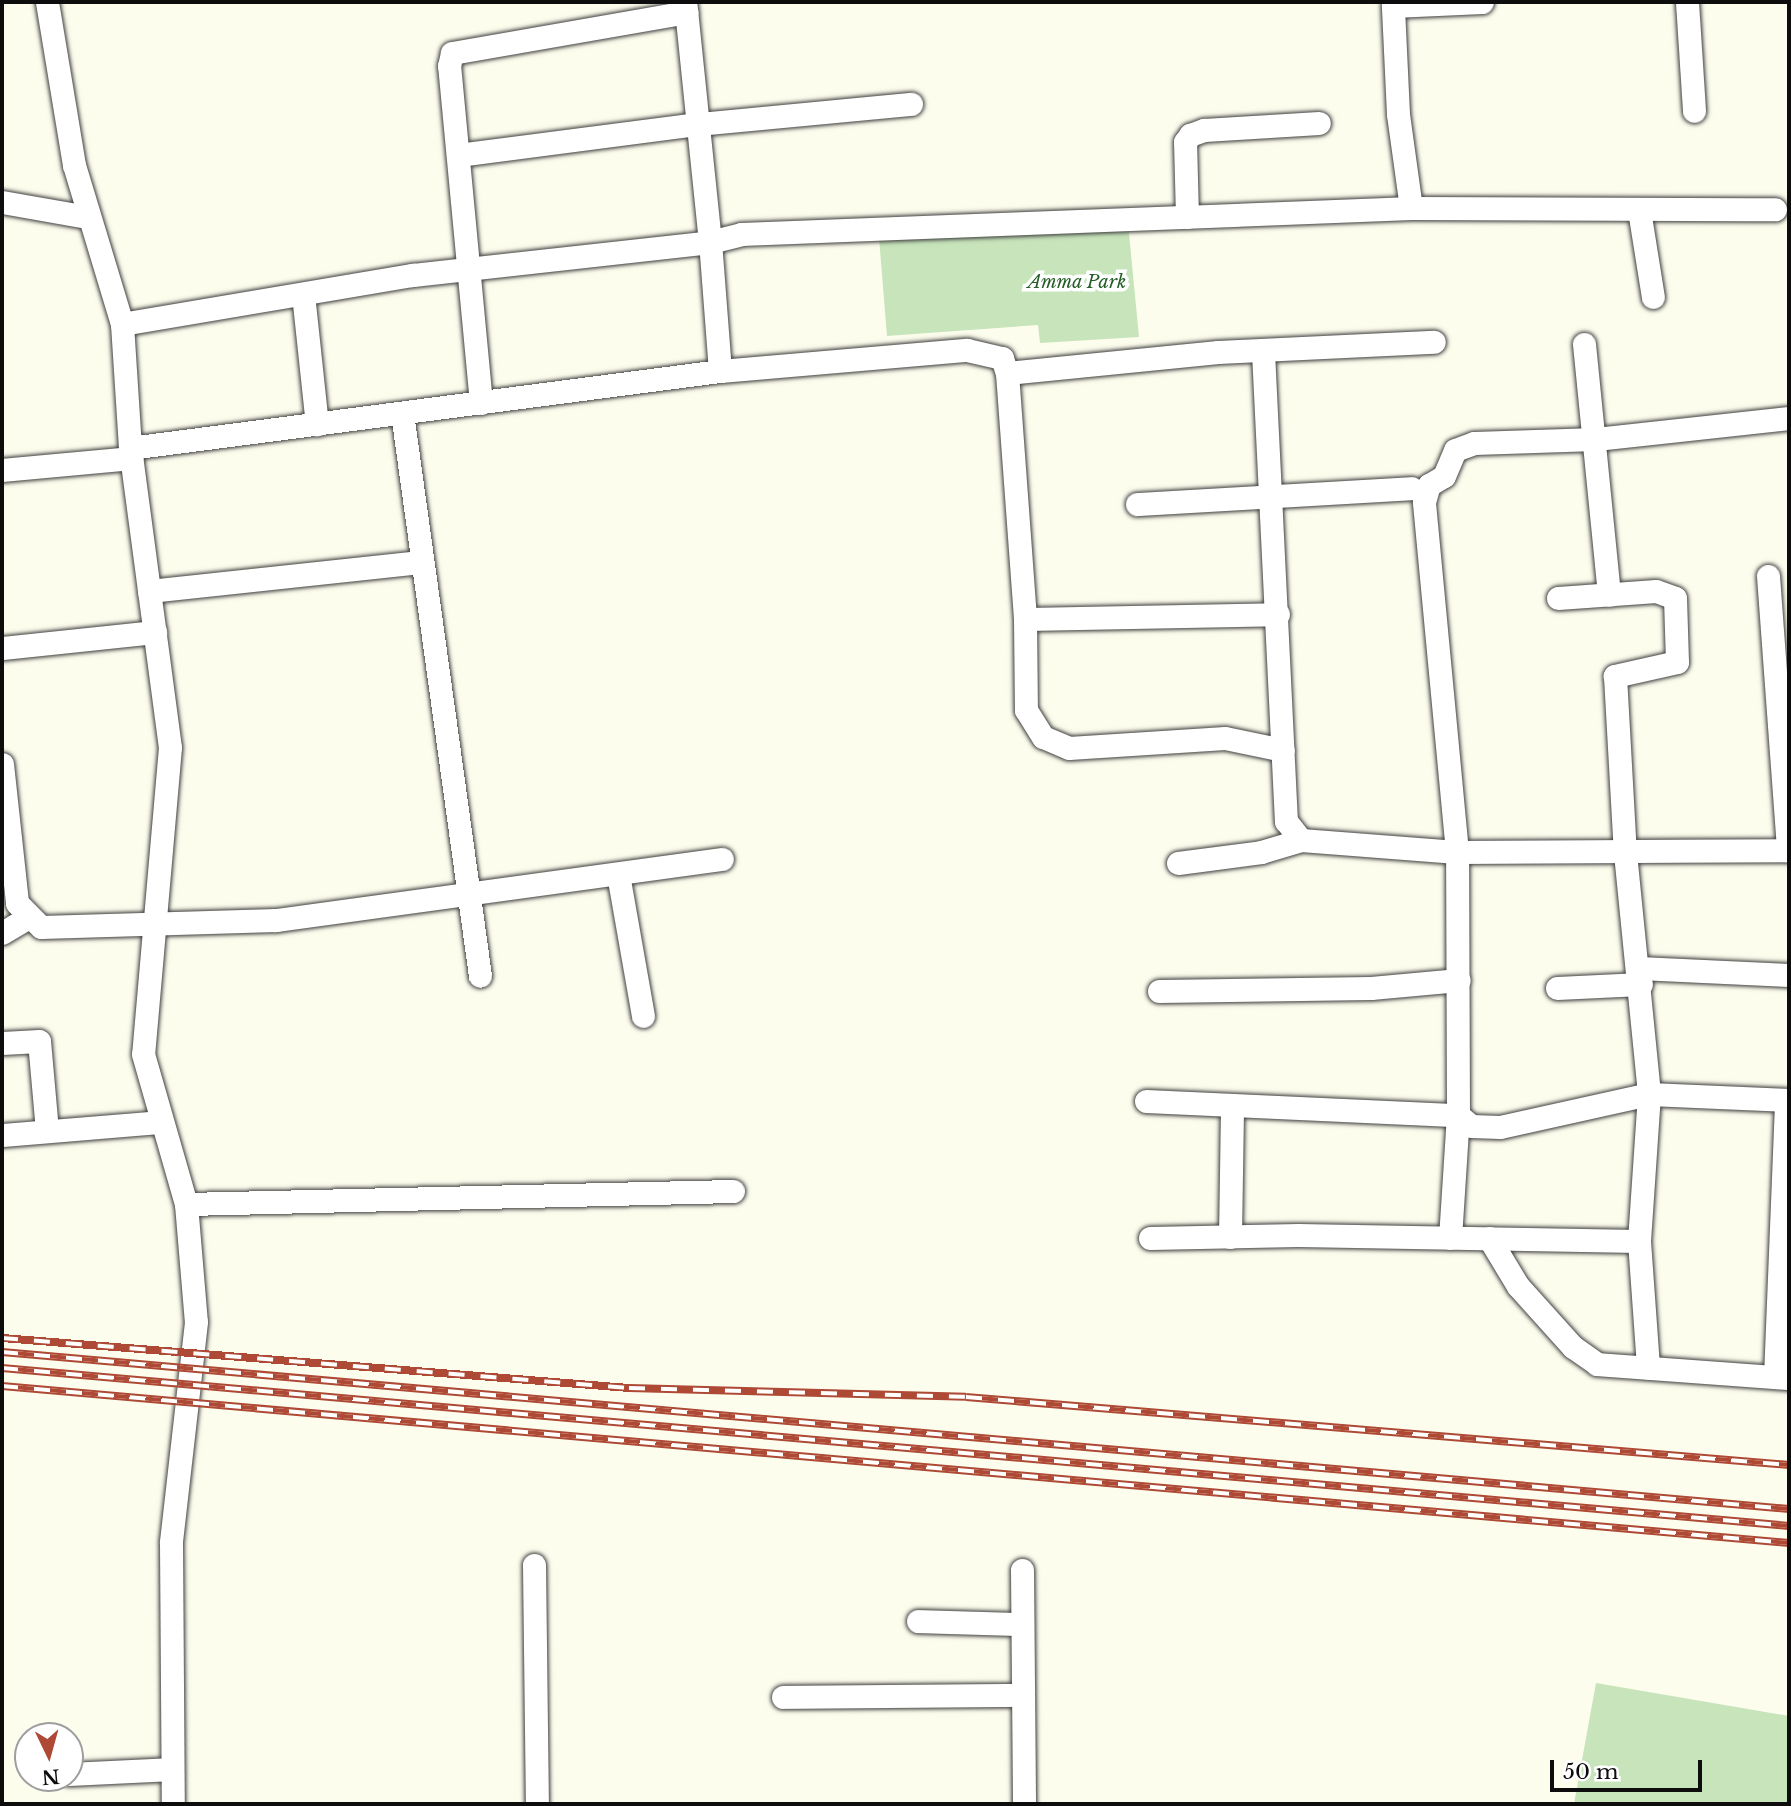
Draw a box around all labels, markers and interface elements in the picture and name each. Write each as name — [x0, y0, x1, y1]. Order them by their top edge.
park label: Amma Park — [1028, 271, 1126, 293]
north arrow — [14, 1722, 84, 1792]
scale bar — [1553, 1746, 1705, 1790]
text: 50 m — [1563, 1759, 1618, 1785]
text: N — [41, 1764, 61, 1789]

